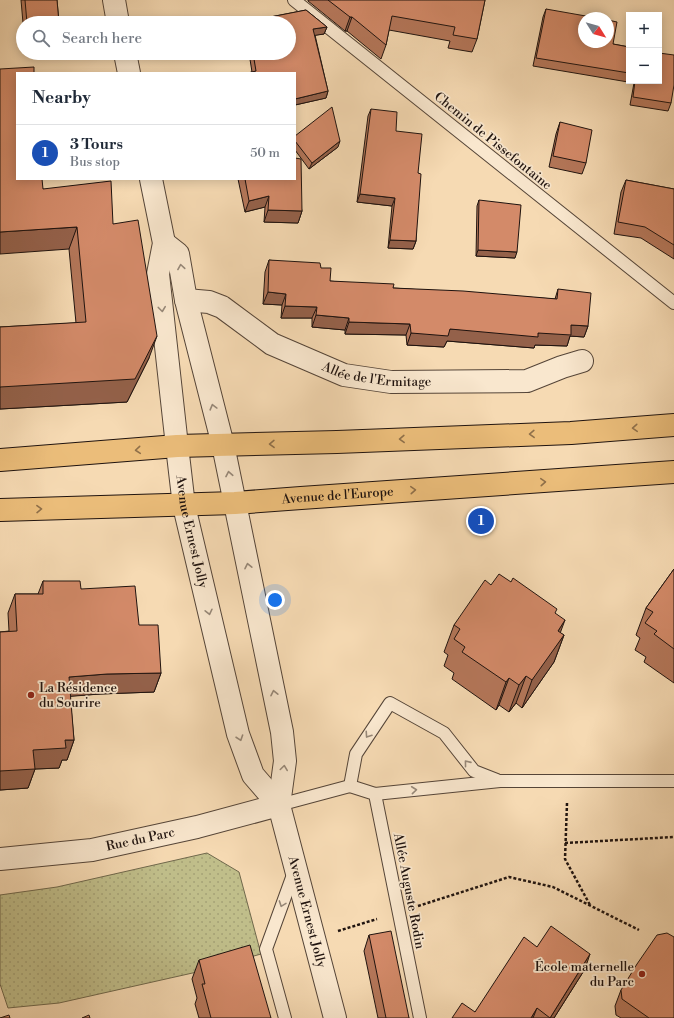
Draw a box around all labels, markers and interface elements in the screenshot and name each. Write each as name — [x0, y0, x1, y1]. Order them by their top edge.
north arrow — [578, 12, 614, 48]
map controls — [626, 12, 662, 84]
button: + — [626, 12, 662, 48]
search box — [16, 16, 296, 60]
icon: search — [30, 27, 52, 49]
text: Search here — [62, 29, 142, 48]
button: − — [626, 48, 662, 84]
text: Nearby — [32, 87, 91, 109]
street label: Chemin de Pissefontaine — [431, 89, 555, 194]
text: 3 Tours — [70, 135, 123, 154]
text: 1 — [42, 145, 48, 161]
text: 50 m — [250, 145, 280, 161]
text: Bus stop — [70, 154, 120, 170]
one-way arrow — [177, 264, 186, 270]
one-way arrow — [158, 306, 167, 312]
street label: Allée de l'Ermitage — [319, 358, 432, 390]
one-way arrow — [209, 404, 218, 411]
one-way arrow — [632, 423, 638, 432]
one-way arrow — [529, 430, 535, 438]
one-way arrow — [399, 435, 405, 444]
one-way arrow — [269, 440, 275, 448]
one-way arrow — [135, 445, 142, 454]
one-way arrow — [225, 471, 234, 477]
street label: Avenue Ernest Jolly — [172, 473, 211, 590]
one-way arrow — [540, 477, 546, 486]
street label: Avenue de l'Europe — [280, 484, 395, 508]
one-way arrow — [410, 486, 416, 495]
one-way arrow — [36, 505, 42, 513]
pin: 1 — [468, 506, 494, 536]
one-way arrow — [244, 563, 252, 569]
your location — [265, 590, 285, 610]
one-way arrow — [204, 608, 213, 615]
place label: La Résidence du Sourire — [39, 680, 118, 711]
marker: La Résidence du Sourire — [26, 690, 36, 700]
one-way arrow — [270, 690, 279, 697]
one-way arrow — [366, 731, 373, 738]
one-way arrow — [235, 734, 243, 741]
one-way arrow — [464, 760, 471, 768]
one-way arrow — [279, 765, 288, 771]
one-way arrow — [411, 786, 417, 795]
street label: Rue du Parc — [105, 824, 177, 855]
street label: Allée Auguste Rodin — [390, 831, 428, 951]
street label: Avenue Ernest Jolly — [284, 853, 330, 970]
one-way arrow — [279, 900, 287, 907]
place label: École maternelle du Parc — [535, 958, 634, 990]
marker: École maternelle du Parc — [637, 969, 647, 979]

